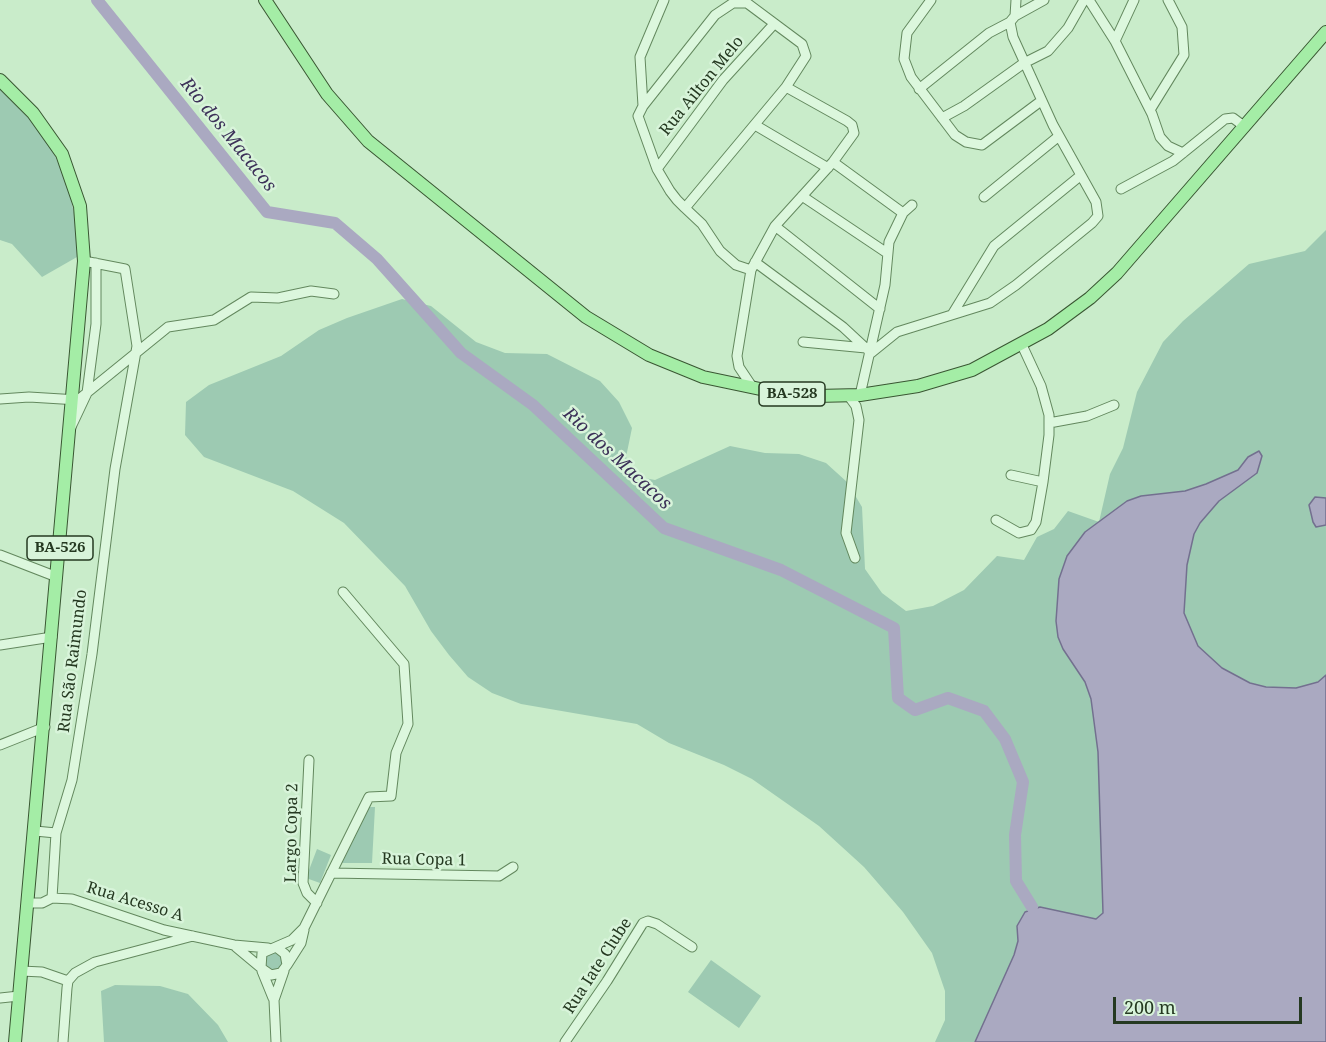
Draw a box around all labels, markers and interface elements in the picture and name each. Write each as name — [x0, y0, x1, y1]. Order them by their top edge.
street label: Rua Ailton Melo — [656, 32, 748, 140]
water label: Rio dos Macacos — [176, 74, 280, 196]
road number: BA-528 — [759, 382, 825, 406]
water label: Rio dos Macacos — [558, 403, 676, 515]
road number: BA-526 — [27, 536, 93, 560]
street label: Rua São Raimundo — [55, 588, 91, 734]
street label: Largo Copa 2 — [282, 783, 302, 883]
street label: Rua Copa 1 — [381, 850, 467, 870]
street label: Rua Acesso A — [84, 878, 186, 926]
street label: Rua Iate Clube — [560, 914, 636, 1018]
scale bar — [1116, 985, 1305, 1023]
text: 200 m — [1124, 995, 1176, 1019]

